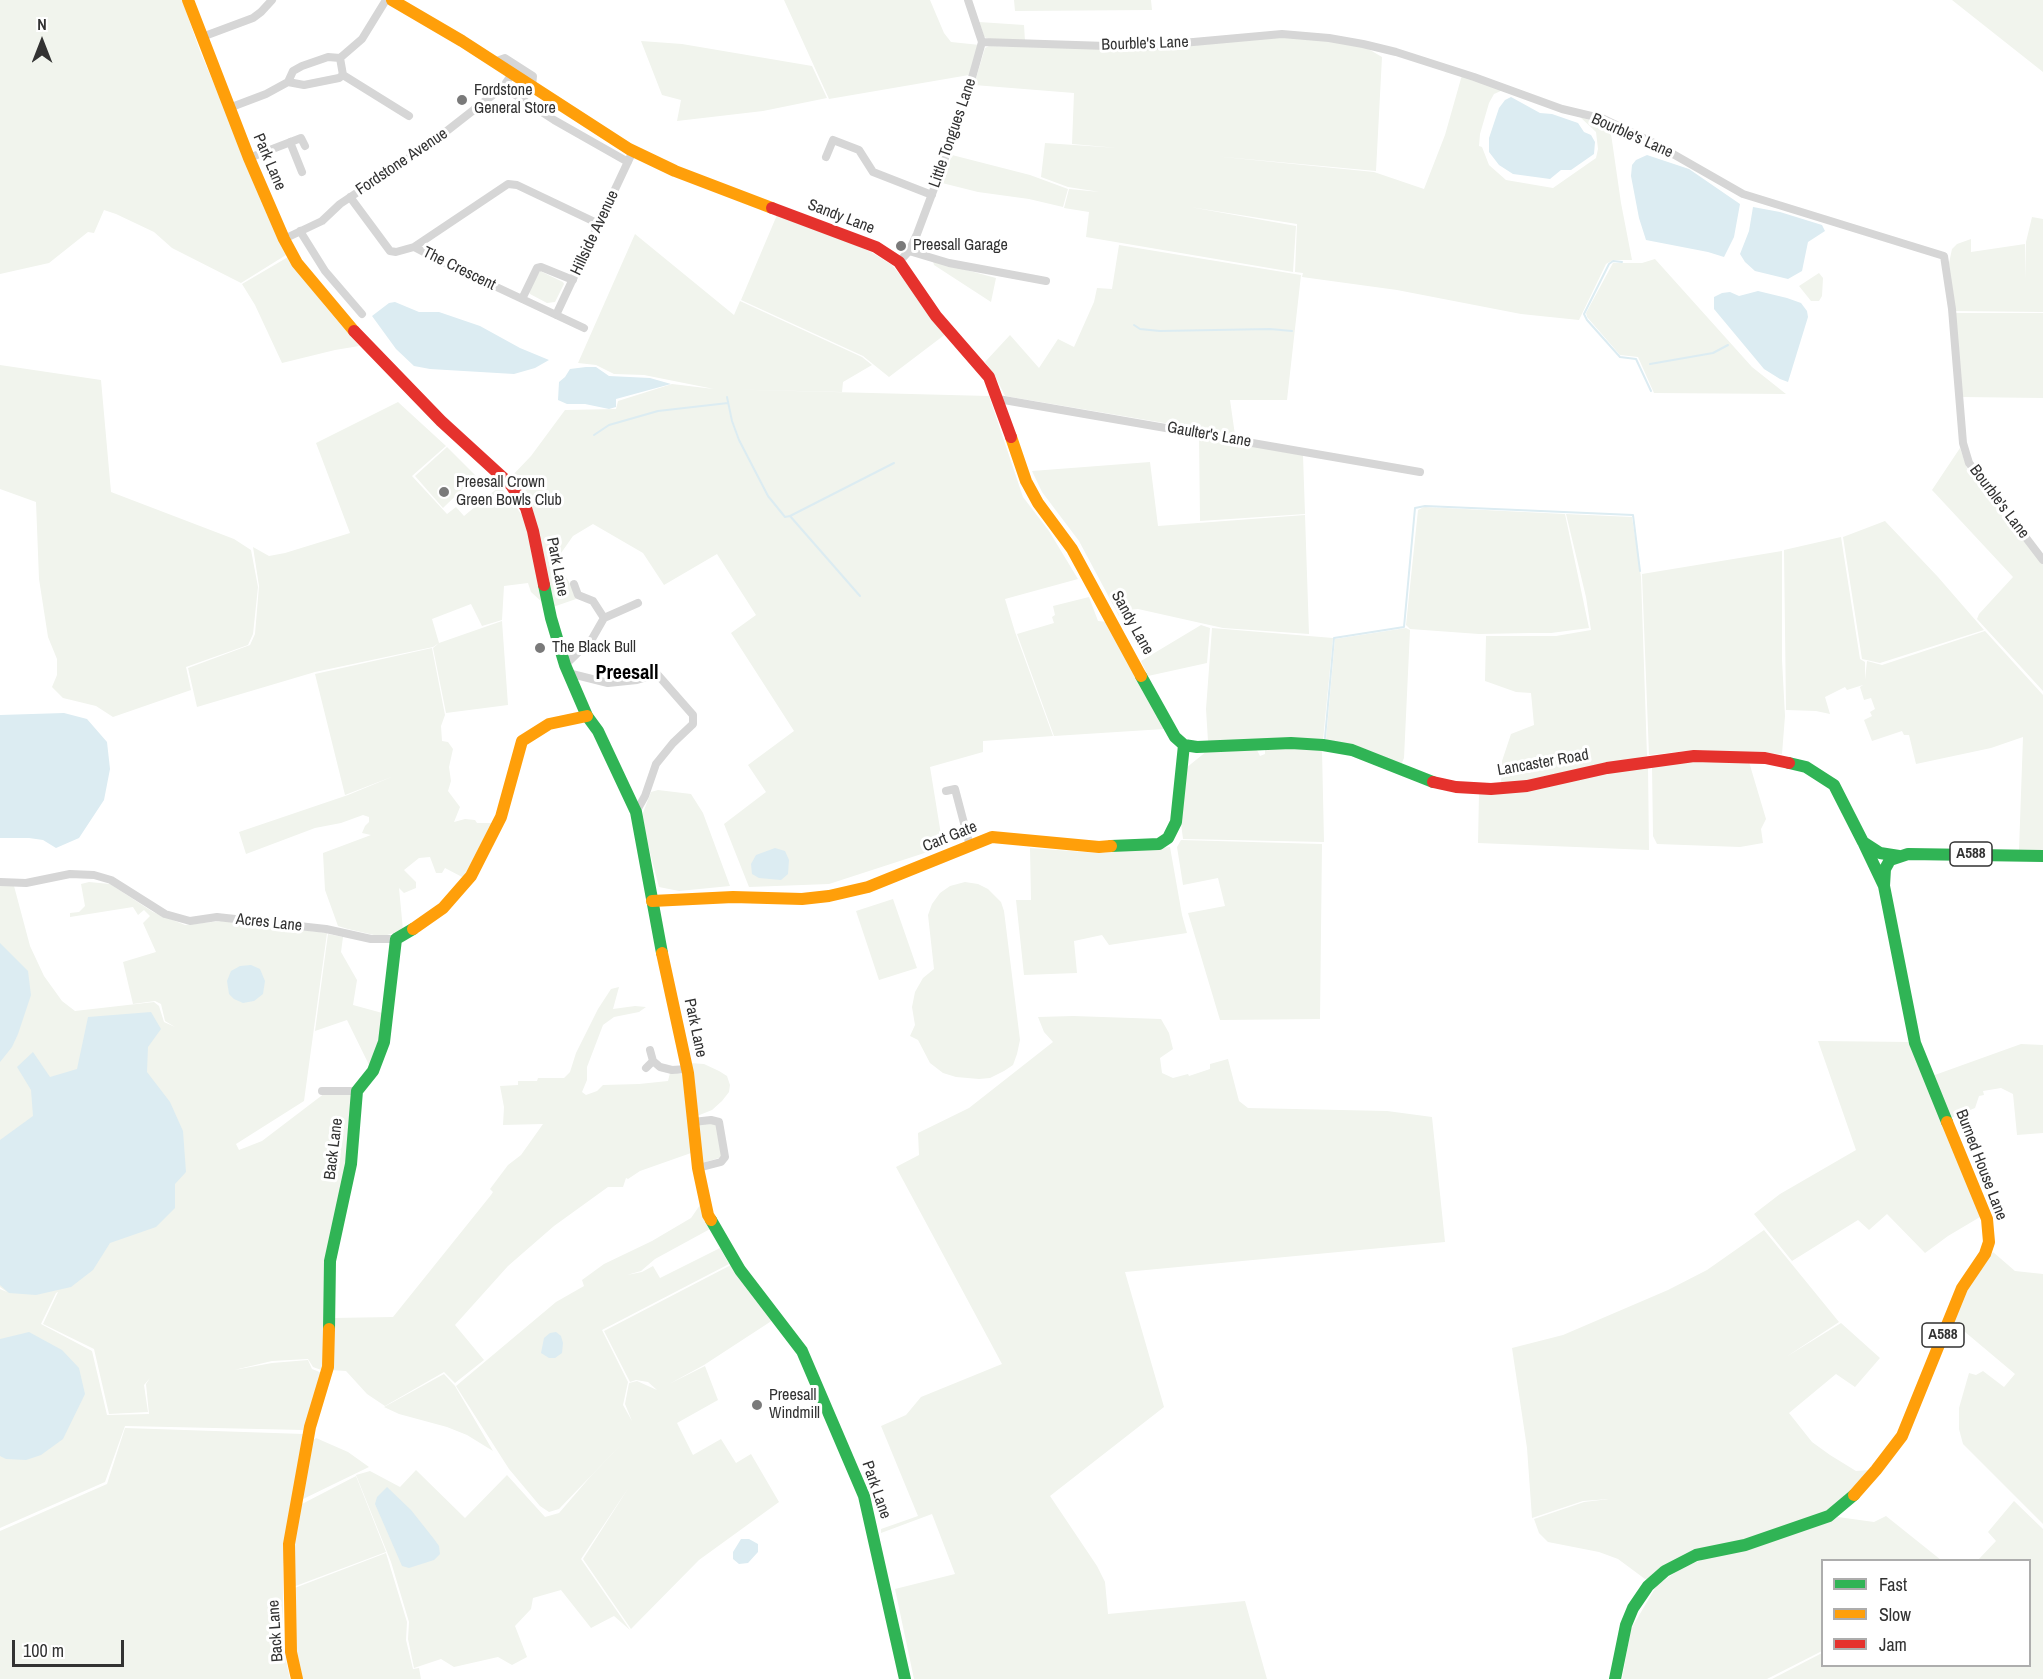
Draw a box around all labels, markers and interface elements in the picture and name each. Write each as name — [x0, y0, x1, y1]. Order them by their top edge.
north arrow — [12, 12, 72, 72]
text: N — [37, 13, 47, 35]
street label: Bourble's Lane — [1101, 33, 1189, 55]
street label: Little Tongues Lane — [925, 76, 981, 190]
place label: Fordstone General Store — [474, 81, 556, 119]
marker: Fordstone General Store — [455, 93, 469, 107]
street label: Bourble's Lane — [1588, 110, 1676, 162]
street label: Fordstone Avenue — [353, 124, 451, 200]
street label: Park Lane — [248, 131, 290, 193]
street label: Hillside Avenue — [567, 187, 623, 279]
street label: Sandy Lane — [805, 195, 877, 239]
place label: Preesall Garage — [913, 236, 1008, 256]
marker: Preesall Garage — [894, 239, 908, 253]
street label: The Crescent — [419, 243, 499, 295]
street label: Gaulter's Lane — [1166, 418, 1252, 452]
street label: Bourble's Lane — [1965, 461, 2033, 543]
place label: Preesall Crown Green Bowls Club — [456, 473, 562, 511]
marker: Preesall Crown Green Bowls Club — [437, 485, 451, 499]
street label: Park Lane — [542, 536, 572, 598]
street label: Sandy Lane — [1107, 588, 1157, 658]
place label: The Black Bull — [552, 638, 636, 658]
marker: The Black Bull — [533, 641, 547, 655]
district label: Preesall — [596, 662, 658, 686]
street label: Lancaster Road — [1496, 746, 1590, 780]
street label: Cart Gate — [920, 817, 980, 857]
road number: A588 — [1950, 842, 1992, 866]
street label: Acres Lane — [235, 910, 303, 936]
street label: Park Lane — [679, 997, 711, 1059]
street label: Burned House Lane — [1951, 1107, 2011, 1223]
street label: Back Lane — [321, 1117, 347, 1181]
road number: A588 — [1922, 1323, 1964, 1347]
place label: Preesall Windmill — [769, 1386, 820, 1424]
marker: Preesall Windmill — [750, 1398, 764, 1412]
street label: Park Lane — [857, 1459, 895, 1521]
legend — [1821, 1559, 2031, 1667]
text: Fast — [1879, 1572, 1907, 1597]
street label: Back Lane — [264, 1599, 288, 1663]
text: Slow — [1879, 1602, 1911, 1627]
scale bar — [15, 1628, 128, 1666]
text: Jam — [1879, 1632, 1907, 1657]
text: 100 m — [23, 1638, 64, 1663]

